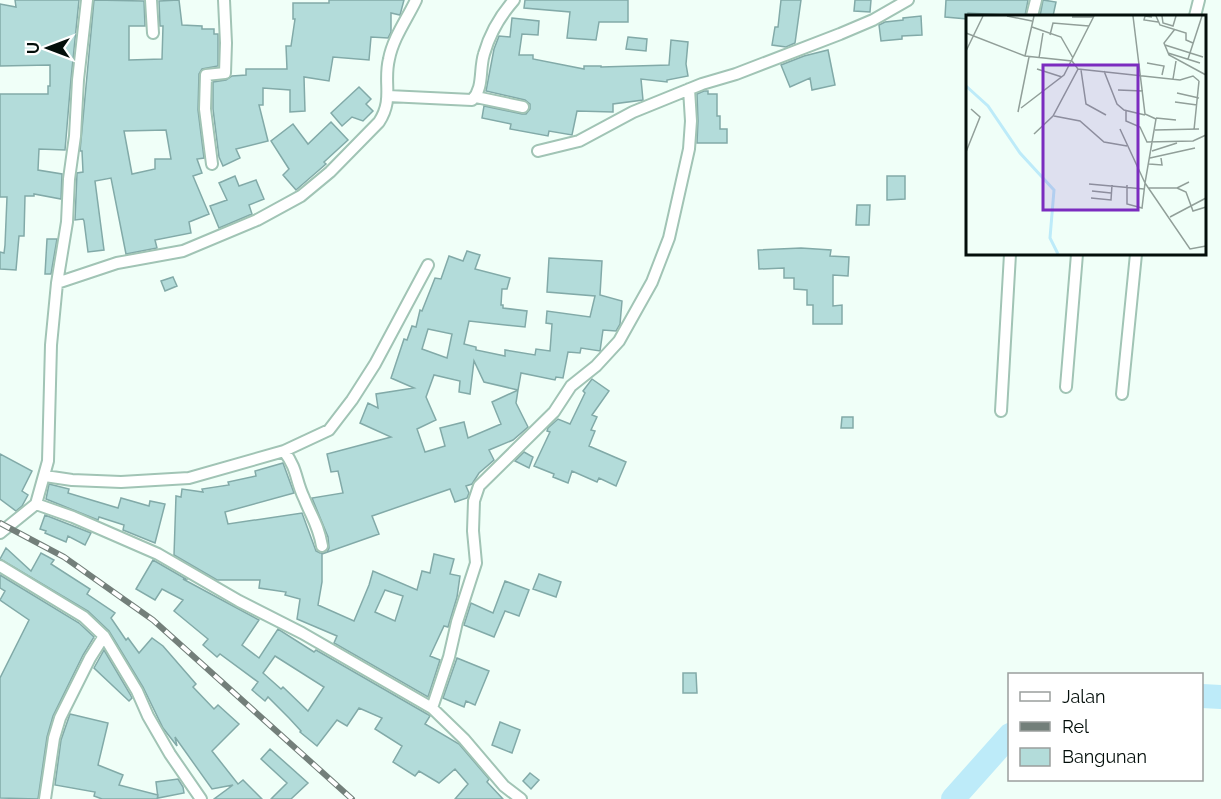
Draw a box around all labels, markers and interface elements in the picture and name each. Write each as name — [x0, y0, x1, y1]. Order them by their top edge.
inset map — [966, 15, 1206, 255]
north arrow — [18, 18, 78, 78]
text: U — [24, 42, 43, 54]
legend — [1008, 673, 1203, 781]
text: Jalan — [1062, 686, 1106, 707]
text: Rel — [1062, 716, 1089, 737]
text: Bangunan — [1062, 746, 1147, 767]

